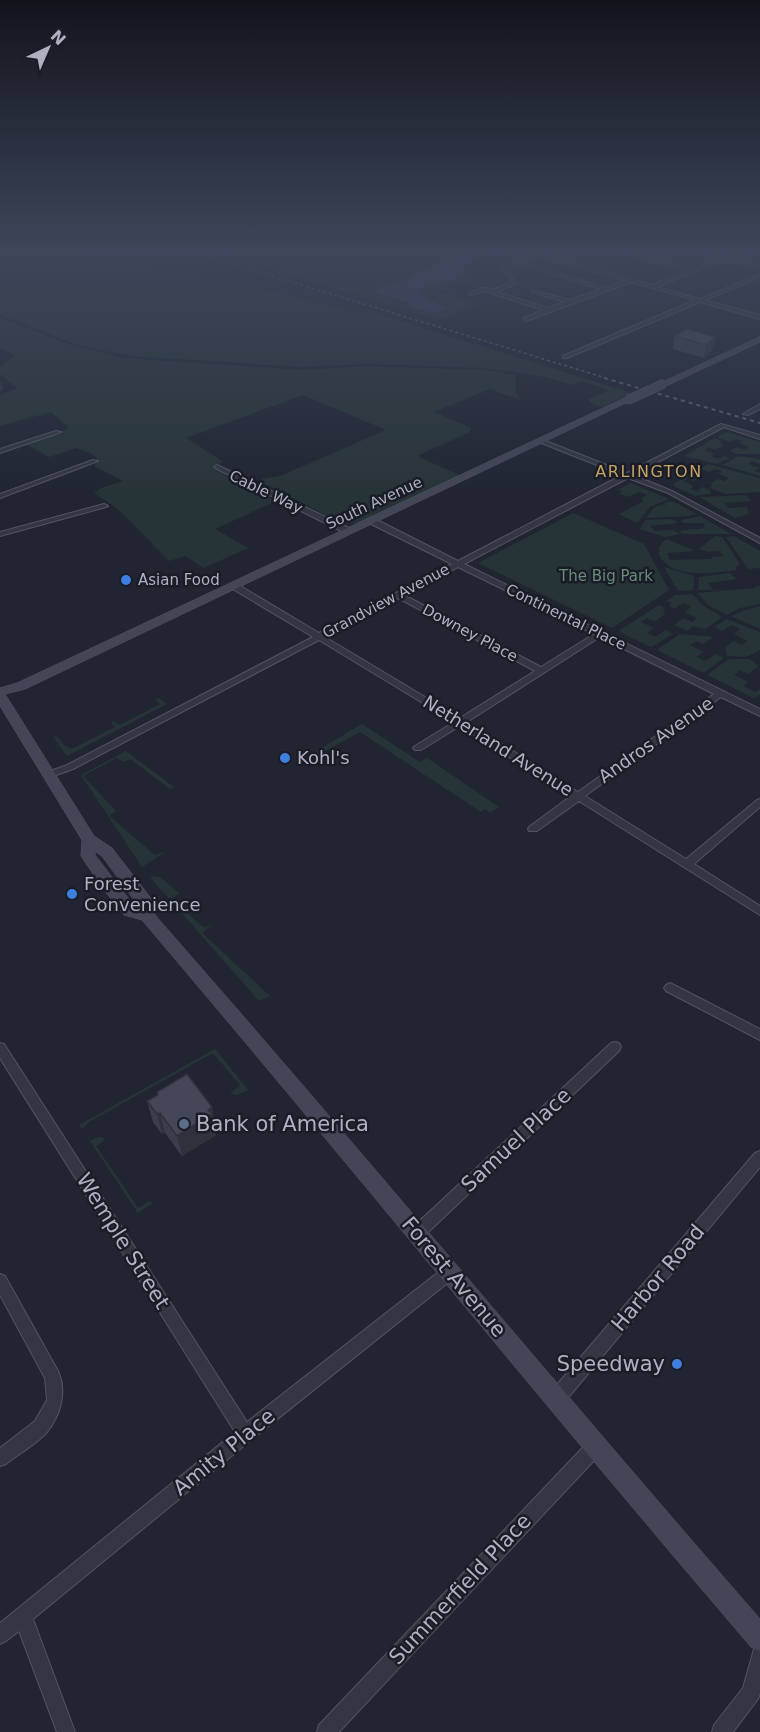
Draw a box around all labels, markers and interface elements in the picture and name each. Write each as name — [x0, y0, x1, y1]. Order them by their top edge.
north arrow — [18, 18, 78, 78]
text: N — [47, 26, 69, 49]
district label: ARLINGTON — [595, 462, 703, 481]
street label: Cable Way — [226, 467, 306, 518]
street label: South Avenue — [323, 473, 425, 533]
street label: Grandview Avenue — [319, 560, 453, 642]
park label: The Big Park — [558, 567, 653, 585]
place label: Asian Food — [138, 571, 220, 589]
marker: Asian Food — [119, 573, 133, 587]
street label: Continental Place — [503, 580, 629, 654]
street label: Downey Place — [419, 600, 521, 666]
street label: Netherland Avenue — [419, 691, 577, 800]
street label: Andros Avenue — [594, 692, 717, 787]
place label: Kohl's — [297, 747, 350, 768]
marker: Kohl's — [278, 751, 292, 765]
place label: Forest Convenience — [84, 873, 201, 915]
marker: Forest Convenience — [65, 887, 79, 901]
street label: Samuel Place — [456, 1083, 576, 1197]
place label: Bank of America — [196, 1112, 369, 1136]
marker: Bank of America — [177, 1117, 191, 1131]
street label: Wemple Street — [72, 1169, 174, 1313]
street label: Forest Avenue — [397, 1212, 511, 1342]
street label: Harbor Road — [607, 1220, 709, 1336]
place label: Speedway — [557, 1352, 665, 1376]
marker: Speedway — [670, 1357, 684, 1371]
street label: Amity Place — [168, 1404, 280, 1500]
street label: Summerfield Place — [384, 1509, 536, 1669]

